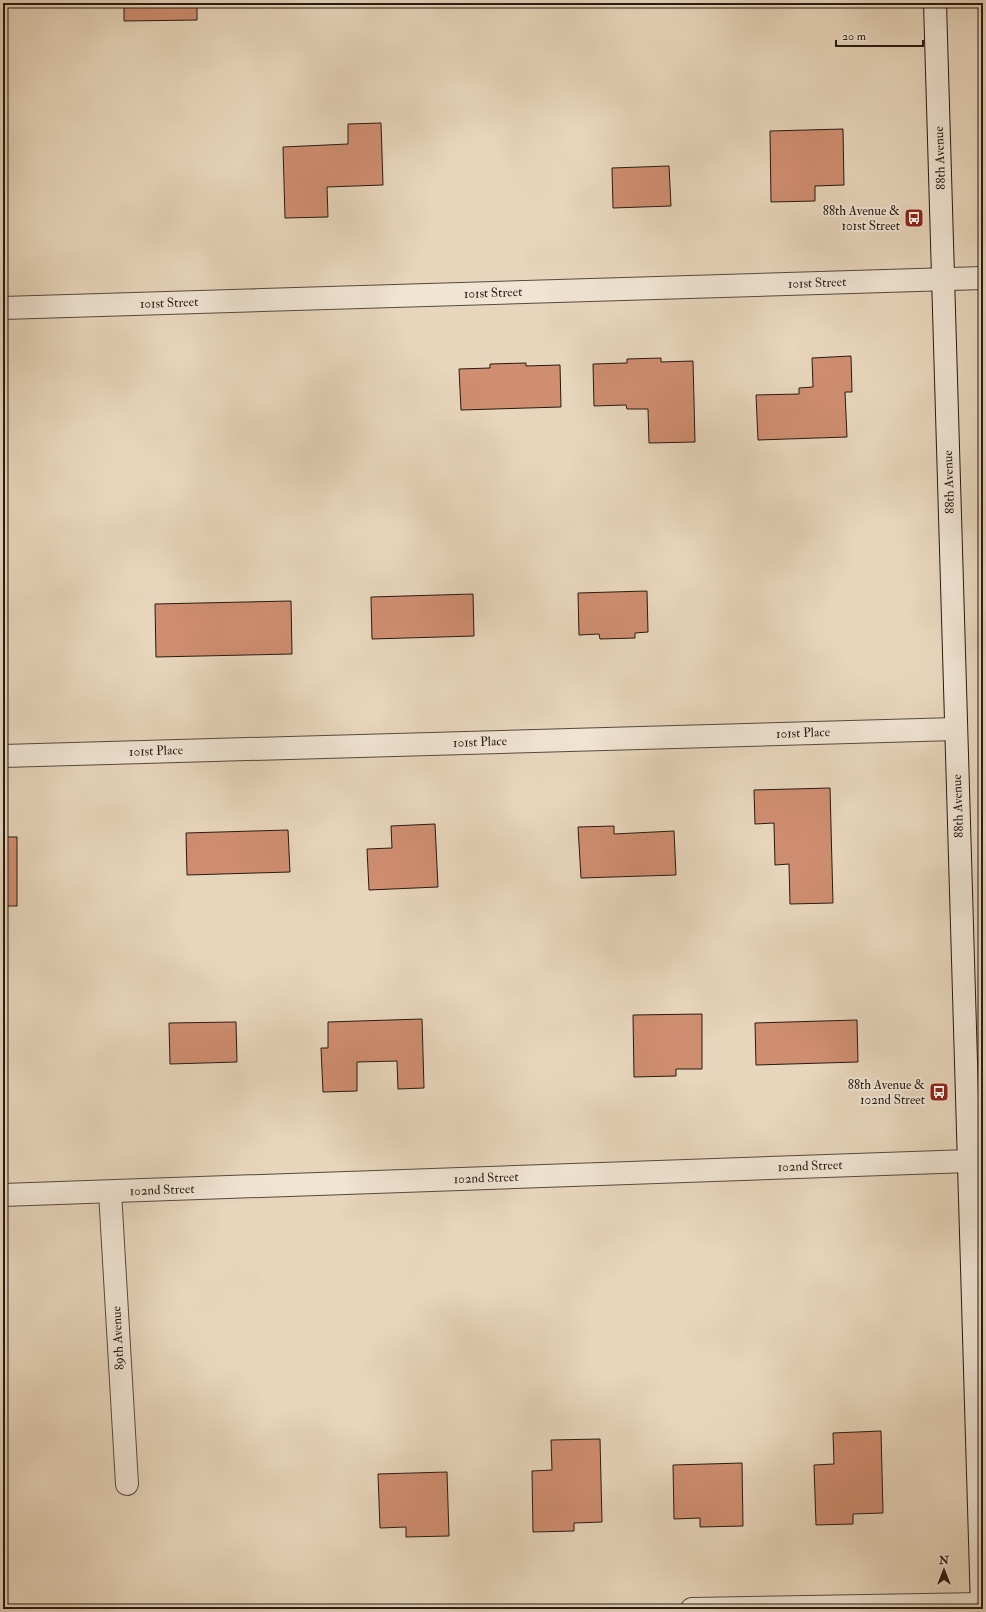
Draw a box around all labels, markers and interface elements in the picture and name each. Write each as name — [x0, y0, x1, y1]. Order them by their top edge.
scale bar — [836, 22, 923, 48]
text: 20 m — [842, 29, 867, 44]
street label: 88th Avenue — [931, 125, 949, 190]
place label: 88th Avenue & 101st Street — [823, 203, 900, 234]
bus stop icon: 88th Avenue & 101st Street — [903, 207, 925, 229]
street label: 101st Street — [787, 274, 847, 292]
street label: 101st Street — [463, 284, 523, 302]
street label: 101st Street — [139, 294, 199, 312]
street label: 88th Avenue — [940, 449, 958, 514]
street label: 101st Place — [776, 724, 831, 742]
street label: 101st Place — [453, 733, 508, 751]
street label: 101st Place — [129, 742, 184, 760]
street label: 88th Avenue — [949, 773, 967, 838]
place label: 88th Avenue & 102nd Street — [848, 1077, 925, 1108]
bus stop icon: 88th Avenue & 102nd Street — [928, 1081, 950, 1103]
street label: 102nd Street — [777, 1157, 843, 1175]
street label: 102nd Street — [453, 1169, 519, 1187]
street label: 102nd Street — [129, 1181, 195, 1199]
street label: 89th Avenue — [108, 1305, 128, 1370]
north arrow — [924, 1550, 964, 1590]
text: N — [938, 1554, 950, 1567]

